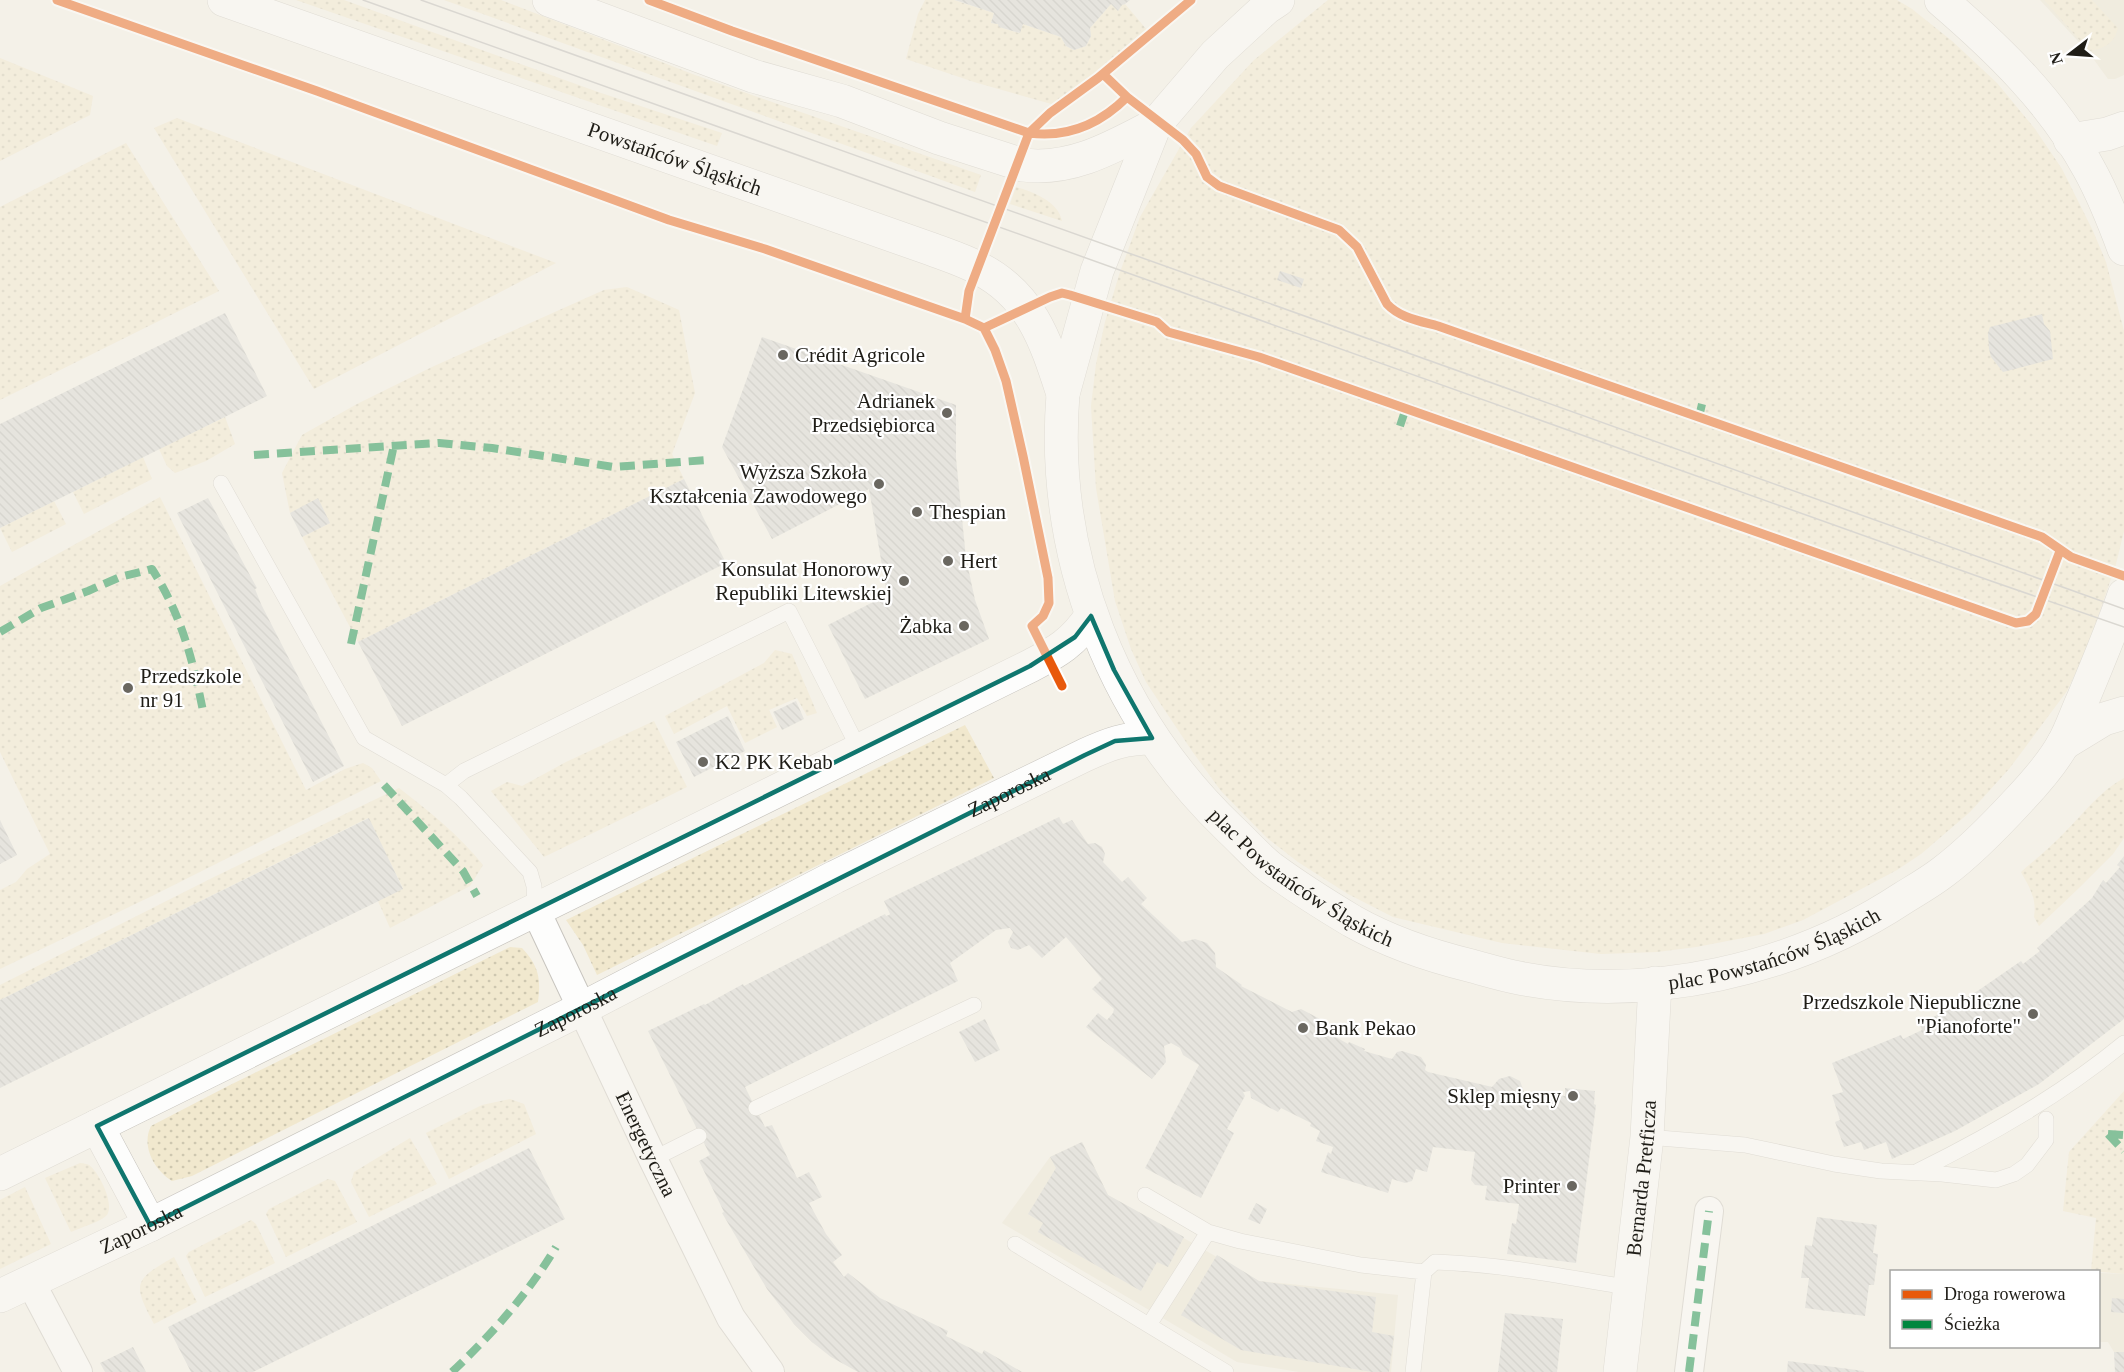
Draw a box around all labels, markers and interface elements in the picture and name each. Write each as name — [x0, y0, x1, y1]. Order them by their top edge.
north arrow — [2040, 24, 2100, 84]
text: N — [2046, 50, 2066, 66]
street label: Powstańców Śląskich — [585, 117, 765, 201]
place label: Crédit Agricole — [795, 343, 925, 367]
marker: Crédit Agricole — [776, 348, 790, 362]
place label: Adrianek Przedsiębiorca — [811, 389, 936, 437]
marker: Adrianek Przedsiębiorca — [940, 406, 954, 420]
place label: Wyższa Szkoła Kształcenia Zawodowego — [650, 460, 868, 508]
marker: Wyższa Szkoła Kształcenia Zawodowego — [872, 477, 886, 491]
place label: Thespian — [929, 500, 1006, 524]
marker: Thespian — [910, 505, 924, 519]
place label: Hert — [960, 549, 997, 573]
marker: Hert — [941, 554, 955, 568]
place label: Konsulat Honorowy Republiki Litewskiej — [715, 557, 892, 605]
marker: Konsulat Honorowy Republiki Litewskiej — [897, 574, 911, 588]
place label: Żabka — [900, 614, 953, 638]
marker: Żabka — [957, 619, 971, 633]
place label: Przedszkole nr 91 — [140, 664, 241, 712]
marker: Przedszkole nr 91 — [121, 681, 135, 695]
place label: K2 PK Kebab — [715, 750, 833, 774]
marker: K2 PK Kebab — [696, 755, 710, 769]
street label: Zaporoska — [964, 762, 1055, 822]
street label: plac Powstańców Śląskich — [1204, 803, 1398, 952]
street label: plac Powstańców Śląskich — [1667, 902, 1885, 995]
street label: Zaporoska — [531, 980, 621, 1042]
place label: Przedszkole Niepubliczne "Pianoforte" — [1802, 990, 2021, 1038]
marker: Przedszkole Niepubliczne "Pianoforte" — [2026, 1007, 2040, 1021]
place label: Bank Pekao — [1315, 1016, 1416, 1040]
marker: Bank Pekao — [1296, 1021, 1310, 1035]
place label: Sklep mięsny — [1447, 1084, 1561, 1108]
street label: Energetyczna — [611, 1087, 682, 1201]
marker: Sklep mięsny — [1566, 1089, 1580, 1103]
street label: Bernarda Pretficza — [1621, 1099, 1661, 1258]
place label: Printer — [1503, 1174, 1560, 1198]
marker: Printer — [1565, 1179, 1579, 1193]
street label: Zaporoska — [96, 1199, 187, 1259]
legend — [1890, 1270, 2100, 1348]
text: Droga rowerowa — [1944, 1284, 2065, 1304]
text: Ścieżka — [1944, 1313, 2000, 1334]

